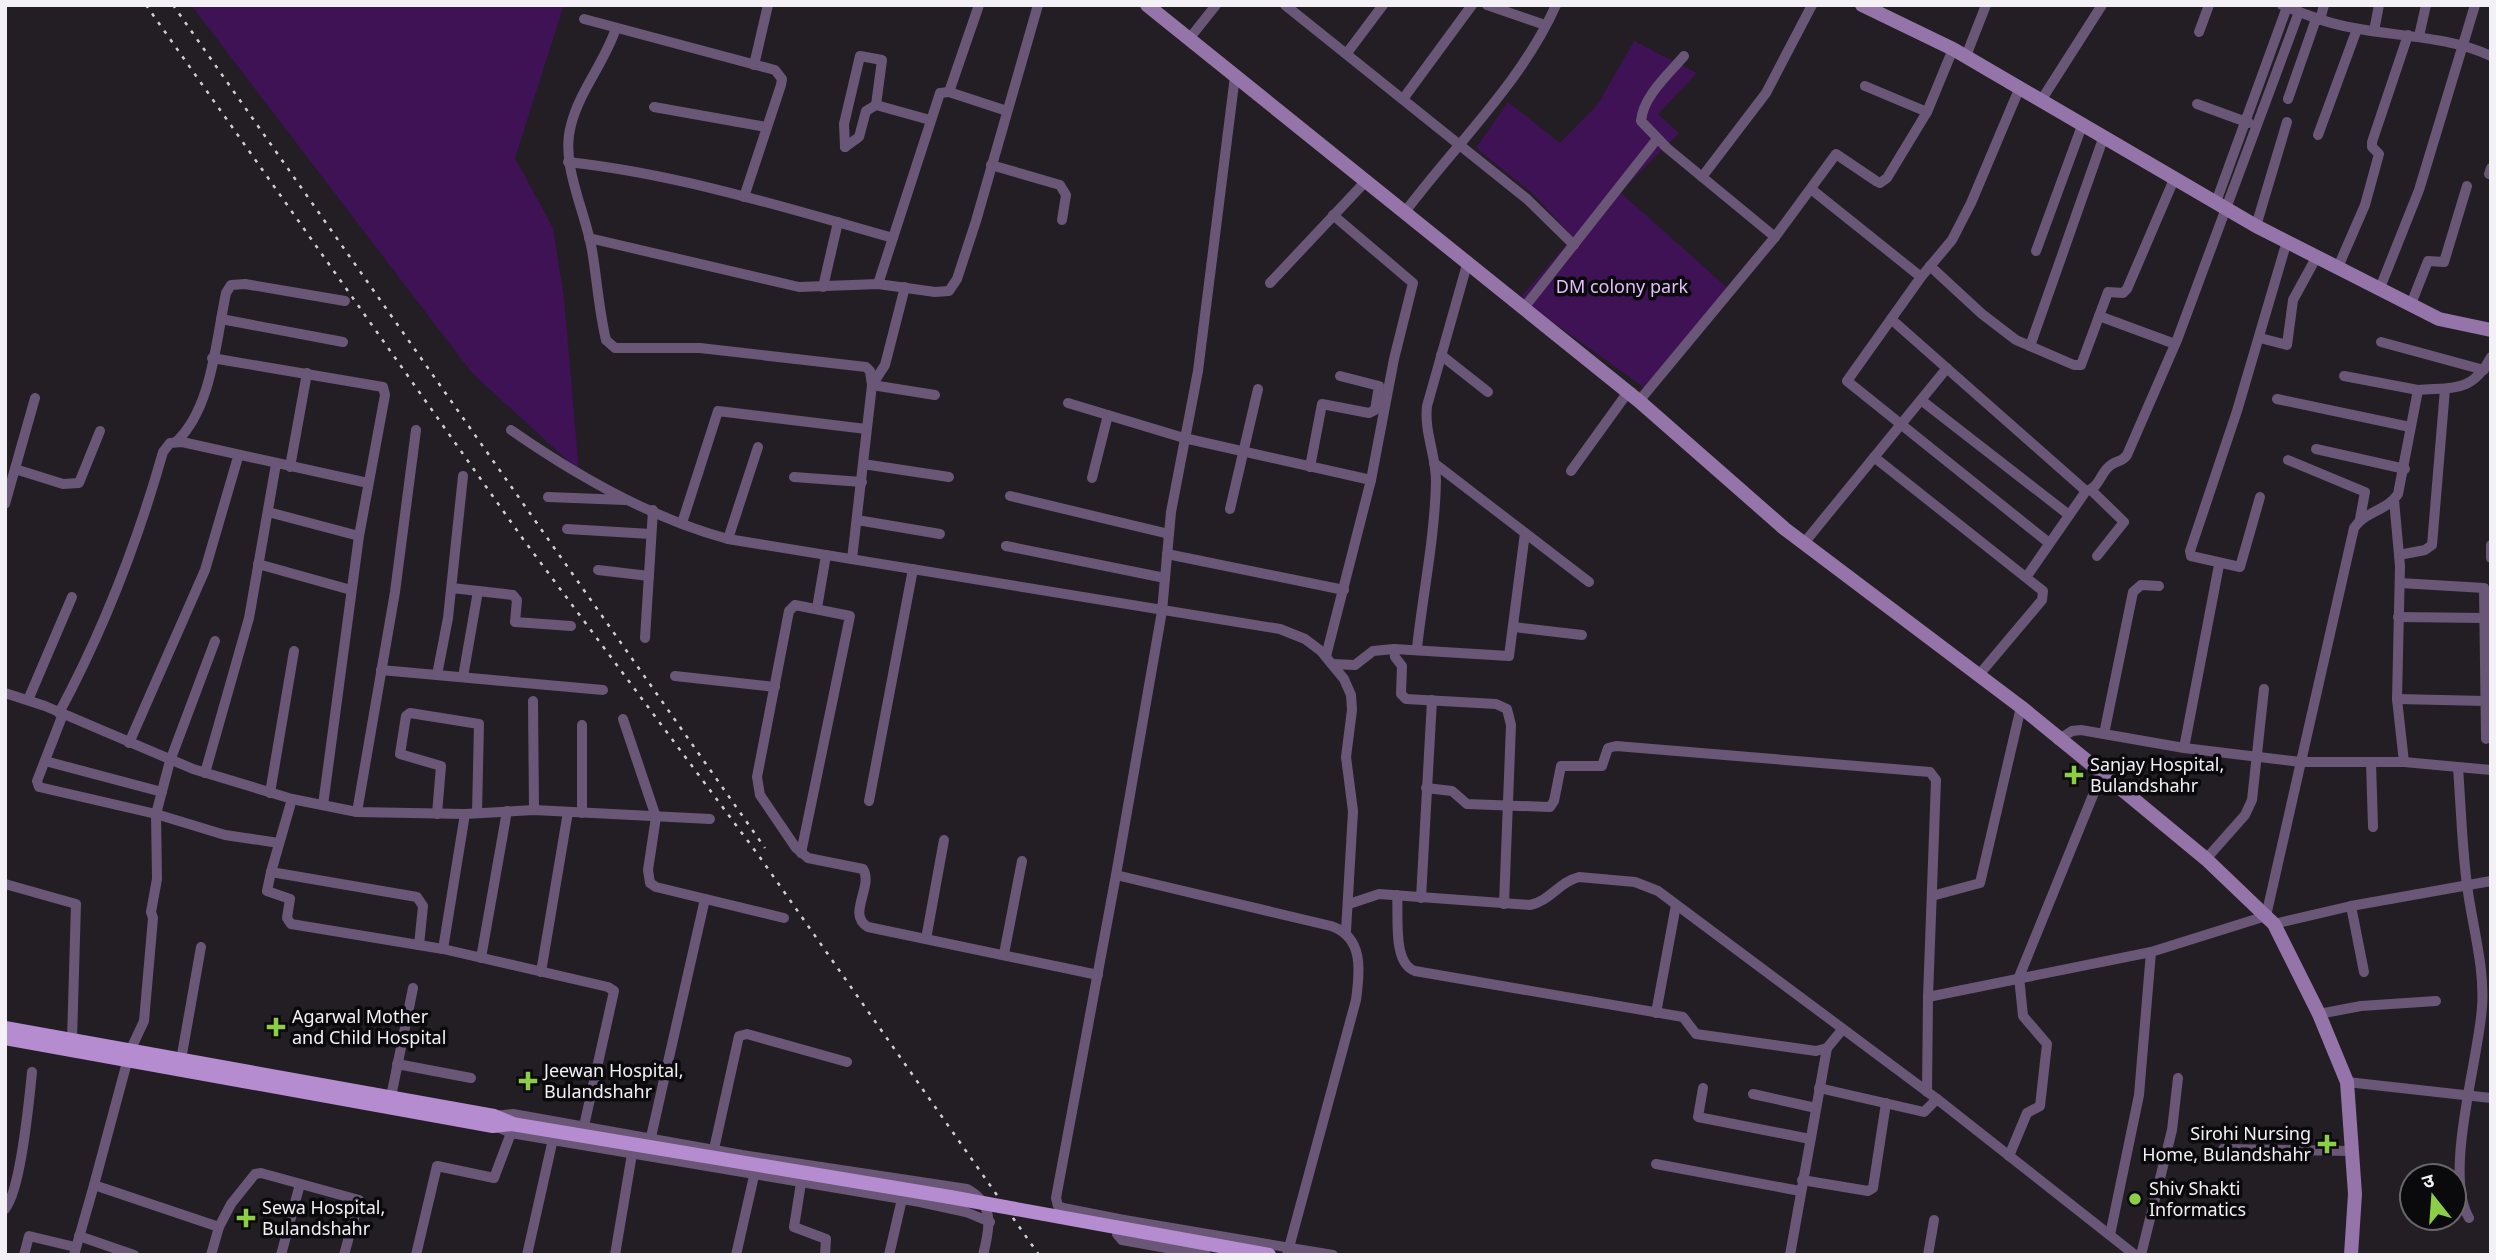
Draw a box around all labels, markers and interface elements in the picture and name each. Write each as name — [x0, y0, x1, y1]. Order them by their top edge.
park label: DM colony park — [1556, 274, 1689, 298]
place label: Sanjay Hospital, Bulandshahr — [2090, 752, 2224, 797]
marker: Sanjay Hospital, Bulandshahr — [2064, 765, 2084, 785]
place label: Agarwal Mother and Child Hospital — [292, 1004, 446, 1049]
marker: Agarwal Mother and Child Hospital — [266, 1017, 286, 1037]
place label: Jeewan Hospital, Bulandshahr — [542, 1058, 684, 1103]
marker: Jeewan Hospital, Bulandshahr — [518, 1071, 538, 1091]
place label: Sirohi Nursing Home, Bulandshahr — [2142, 1121, 2312, 1166]
marker: Sirohi Nursing Home, Bulandshahr — [2317, 1134, 2337, 1154]
north arrow — [2398, 1162, 2468, 1232]
text: उ — [2419, 1166, 2438, 1195]
place label: Shiv Shakti Informatics — [2149, 1176, 2246, 1221]
marker: Shiv Shakti Informatics — [2127, 1191, 2143, 1207]
place label: Sewa Hospital, Bulandshahr — [262, 1195, 385, 1240]
marker: Sewa Hospital, Bulandshahr — [236, 1208, 256, 1228]

